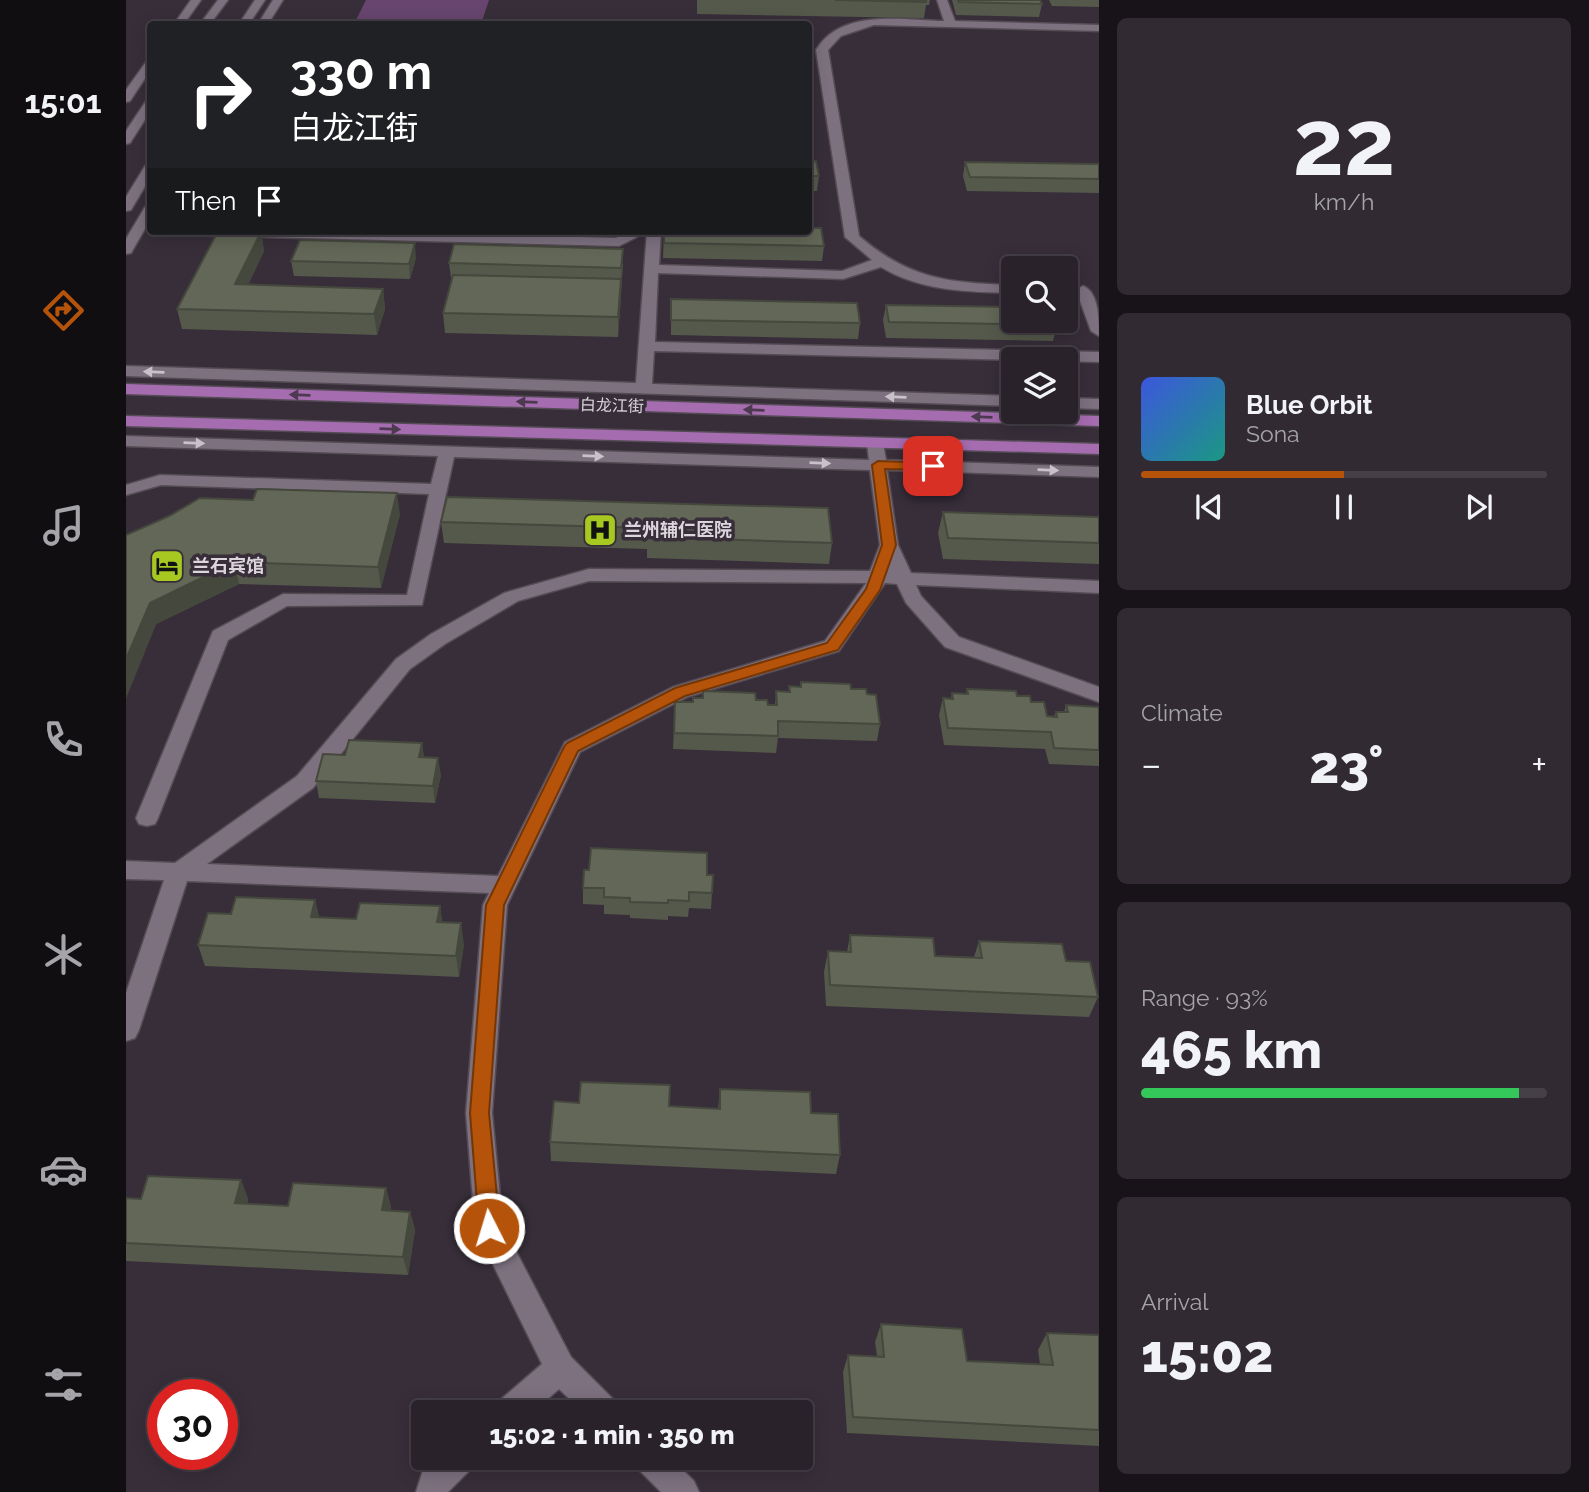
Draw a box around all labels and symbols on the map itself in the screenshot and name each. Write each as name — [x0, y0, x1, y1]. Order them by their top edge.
one-way arrow — [143, 366, 165, 377]
one-way arrow — [288, 389, 310, 400]
one-way arrow — [885, 391, 907, 402]
street label: 白龙江街 — [580, 395, 644, 416]
one-way arrow — [516, 397, 538, 408]
one-way arrow — [743, 404, 765, 415]
one-way arrow — [971, 412, 993, 423]
one-way arrow — [379, 423, 401, 435]
pin — [903, 436, 963, 496]
one-way arrow — [183, 438, 205, 449]
one-way arrow — [582, 450, 604, 461]
one-way arrow — [810, 457, 832, 469]
one-way arrow — [1037, 465, 1059, 476]
hospital icon: 兰州辅仁医院 — [581, 511, 619, 549]
place label: 兰州辅仁医院 — [624, 519, 732, 540]
hotel icon: 兰石宾馆 — [148, 547, 186, 585]
place label: 兰石宾馆 — [192, 555, 264, 576]
position arrow — [452, 1191, 526, 1265]
speed limit sign: 30 — [147, 1379, 238, 1470]

